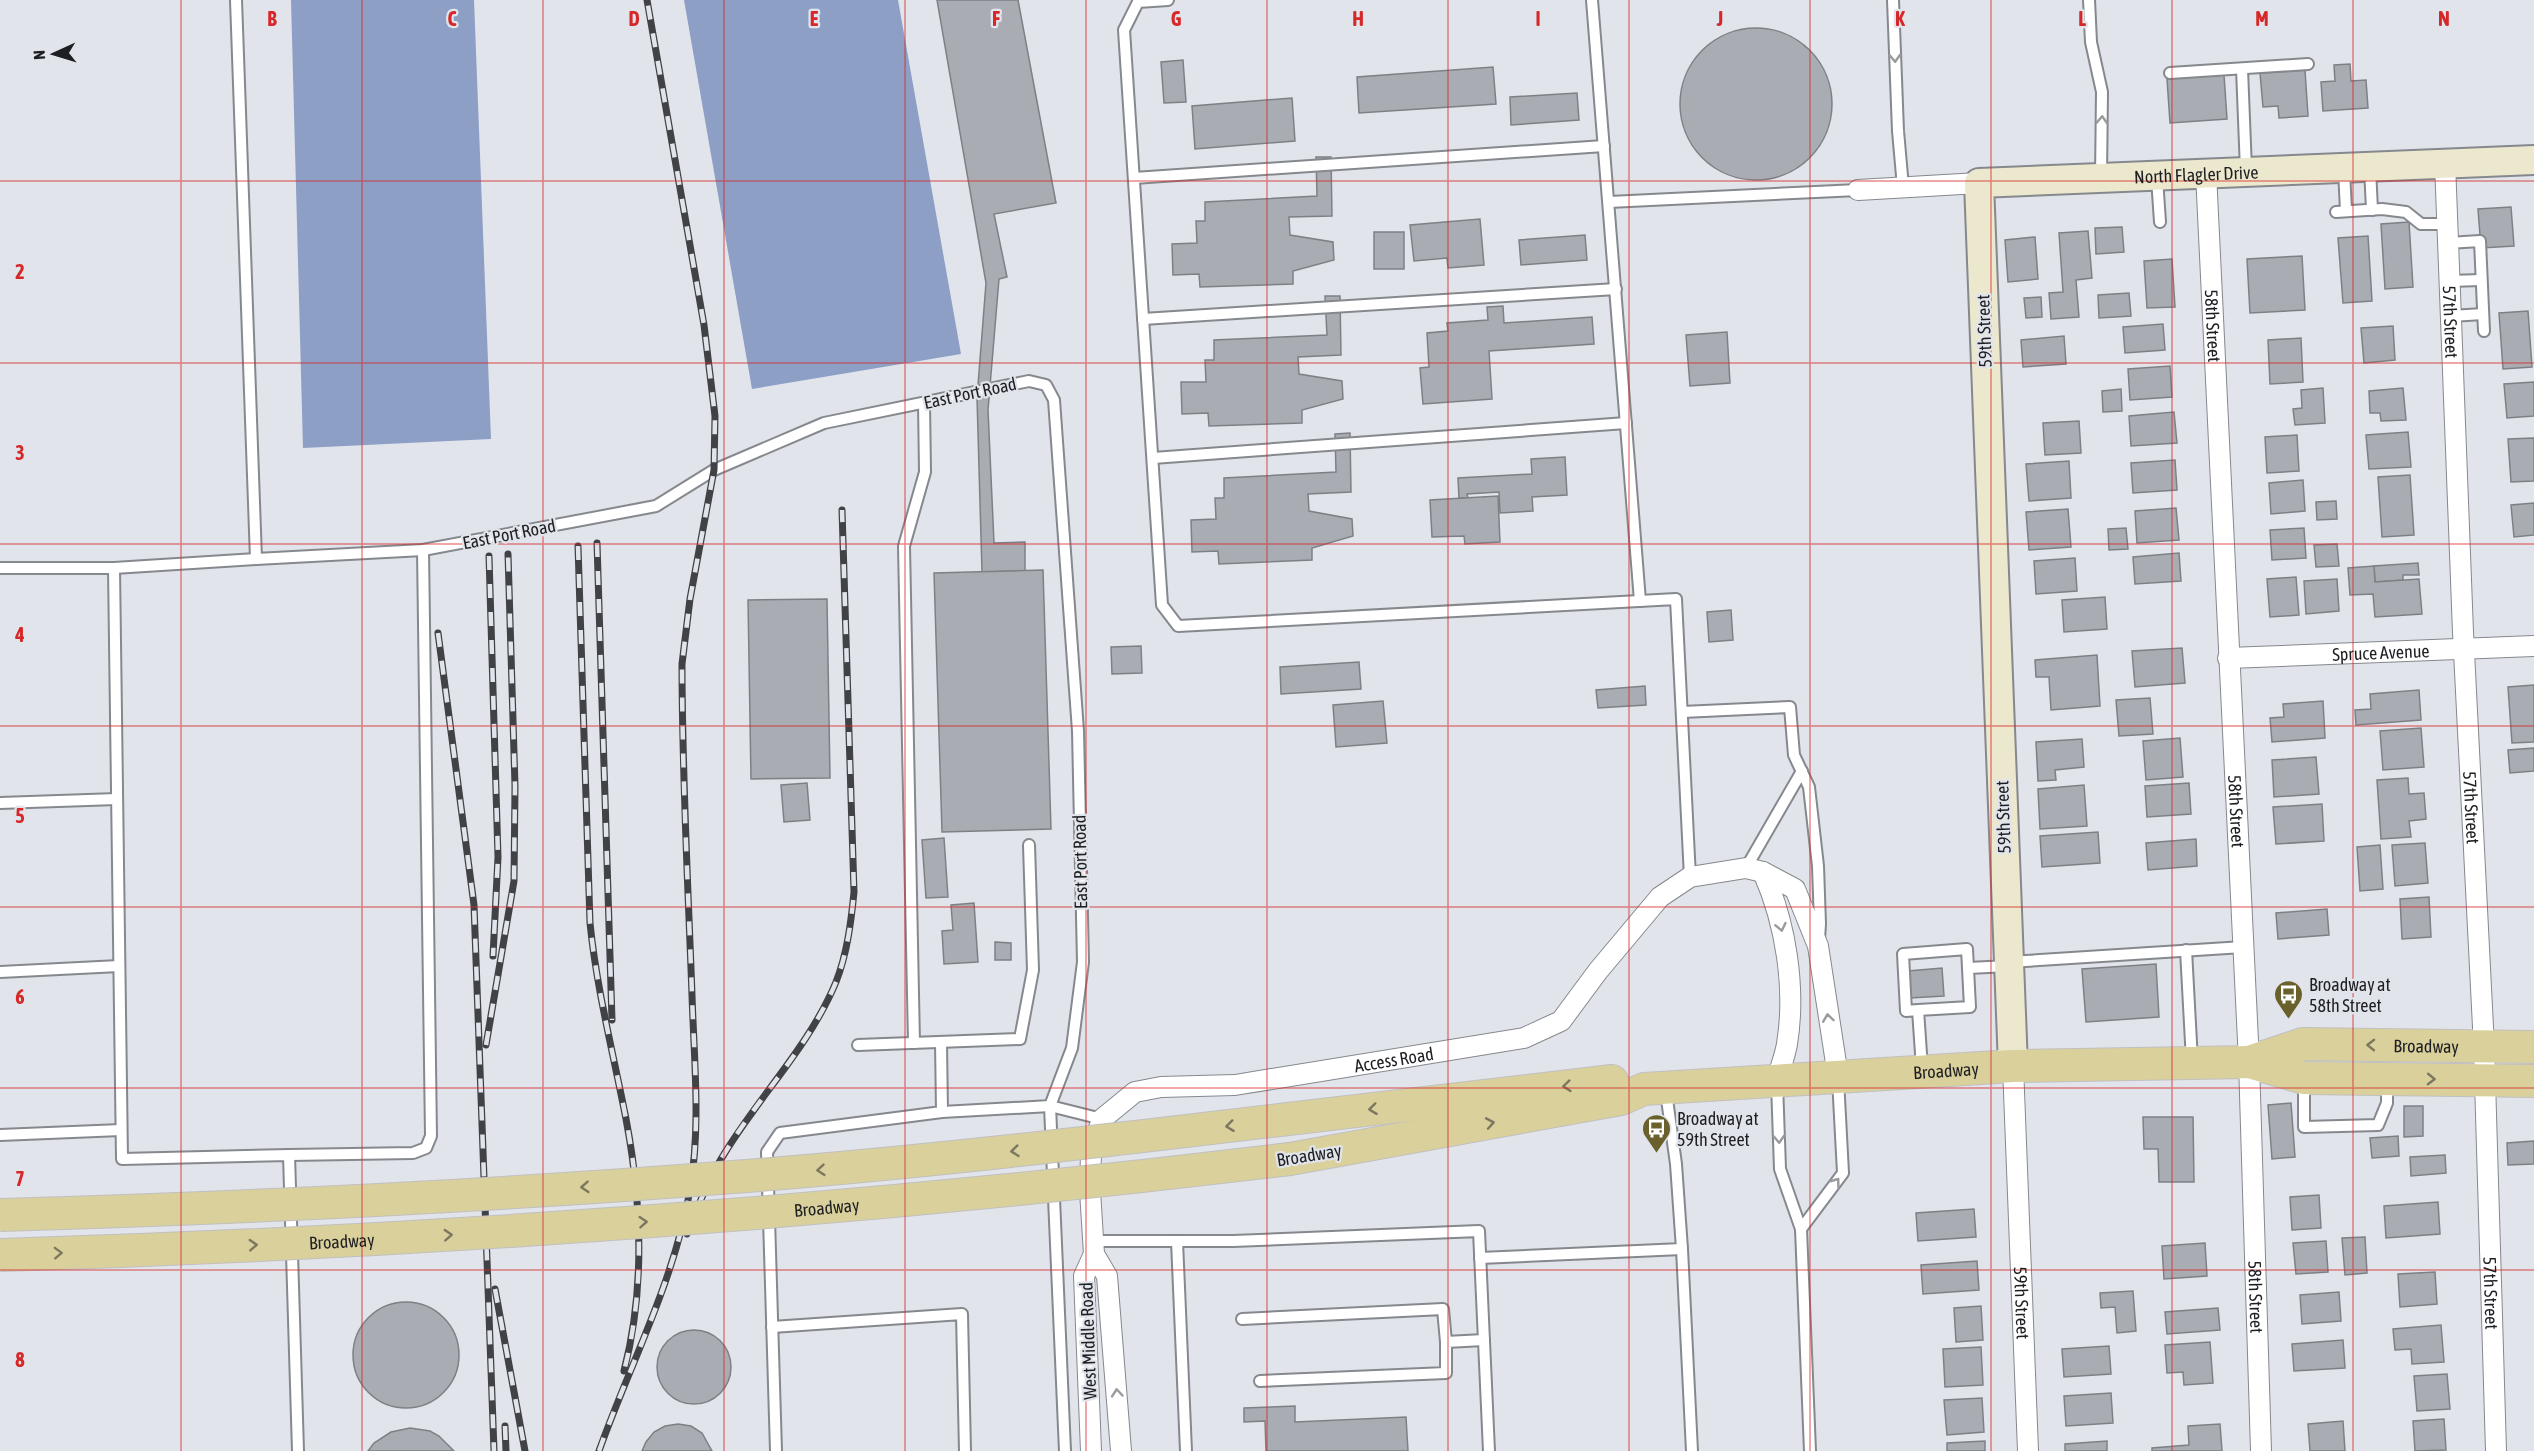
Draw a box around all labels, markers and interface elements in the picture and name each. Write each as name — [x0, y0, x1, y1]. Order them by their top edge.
text: B — [267, 7, 277, 30]
text: C — [448, 7, 457, 30]
text: D — [628, 7, 640, 30]
text: E — [810, 7, 819, 30]
text: F — [992, 7, 1000, 30]
text: G — [1171, 7, 1182, 30]
text: H — [1352, 7, 1364, 30]
text: I — [1535, 7, 1541, 30]
text: J — [1716, 7, 1723, 30]
text: K — [1895, 7, 1905, 30]
text: L — [2078, 7, 2086, 30]
text: M — [2255, 7, 2269, 30]
text: N — [2438, 7, 2450, 30]
north arrow — [24, 24, 84, 84]
text: N — [30, 50, 48, 60]
one-way arrow — [1889, 54, 1902, 63]
one-way arrow — [2095, 115, 2108, 124]
street label: North Flagler Drive — [2134, 161, 2259, 187]
text: 2 — [15, 260, 25, 283]
street label: 57th Street — [2439, 285, 2463, 359]
street label: 58th Street — [2201, 289, 2226, 363]
street label: 59th Street — [1972, 294, 1996, 368]
street label: East Port Road — [922, 373, 1018, 413]
text: 3 — [15, 441, 25, 464]
street label: East Port Road — [461, 515, 557, 553]
text: 4 — [14, 623, 25, 646]
street label: Spruce Avenue — [2332, 640, 2430, 664]
street label: 57th Street — [2460, 771, 2484, 844]
street label: 58th Street — [2225, 774, 2249, 848]
street label: 59th Street — [1991, 780, 2015, 854]
text: 5 — [15, 804, 25, 827]
street label: East Port Road — [1069, 815, 1091, 909]
one-way arrow — [1774, 922, 1787, 932]
place label: Broadway at 58th Street — [2309, 974, 2391, 1016]
bus stop icon: Broadway at 58th Street — [2272, 978, 2304, 1020]
text: 6 — [15, 985, 25, 1008]
one-way arrow — [1823, 1013, 1835, 1023]
street label: Broadway — [2393, 1035, 2459, 1057]
one-way arrow — [2366, 1039, 2375, 1051]
street label: Access Road — [1353, 1042, 1435, 1076]
street label: Broadway — [1913, 1058, 1979, 1083]
one-way arrow — [2426, 1073, 2435, 1085]
one-way arrow — [1562, 1079, 1572, 1092]
one-way arrow — [1369, 1102, 1378, 1114]
place label: Broadway at 59th Street — [1677, 1108, 1759, 1150]
bus stop icon: Broadway at 59th Street — [1640, 1112, 1672, 1154]
one-way arrow — [1485, 1117, 1495, 1130]
one-way arrow — [1225, 1119, 1234, 1132]
one-way arrow — [1773, 1134, 1786, 1143]
street label: Broadway — [1275, 1140, 1343, 1170]
one-way arrow — [1011, 1144, 1020, 1157]
one-way arrow — [817, 1163, 826, 1176]
text: 7 — [15, 1167, 25, 1190]
one-way arrow — [1828, 1178, 1839, 1189]
one-way arrow — [580, 1180, 589, 1193]
street label: Broadway — [793, 1194, 860, 1220]
one-way arrow — [638, 1216, 647, 1229]
one-way arrow — [444, 1228, 453, 1241]
street label: Broadway — [308, 1229, 375, 1253]
one-way arrow — [249, 1238, 258, 1251]
one-way arrow — [54, 1247, 63, 1259]
street label: 57th Street — [2480, 1256, 2503, 1330]
street label: 58th Street — [2245, 1260, 2268, 1334]
street label: 59th Street — [2010, 1266, 2034, 1340]
street label: West Middle Road — [1075, 1282, 1101, 1400]
text: 8 — [15, 1348, 25, 1371]
one-way arrow — [1110, 1388, 1123, 1397]

